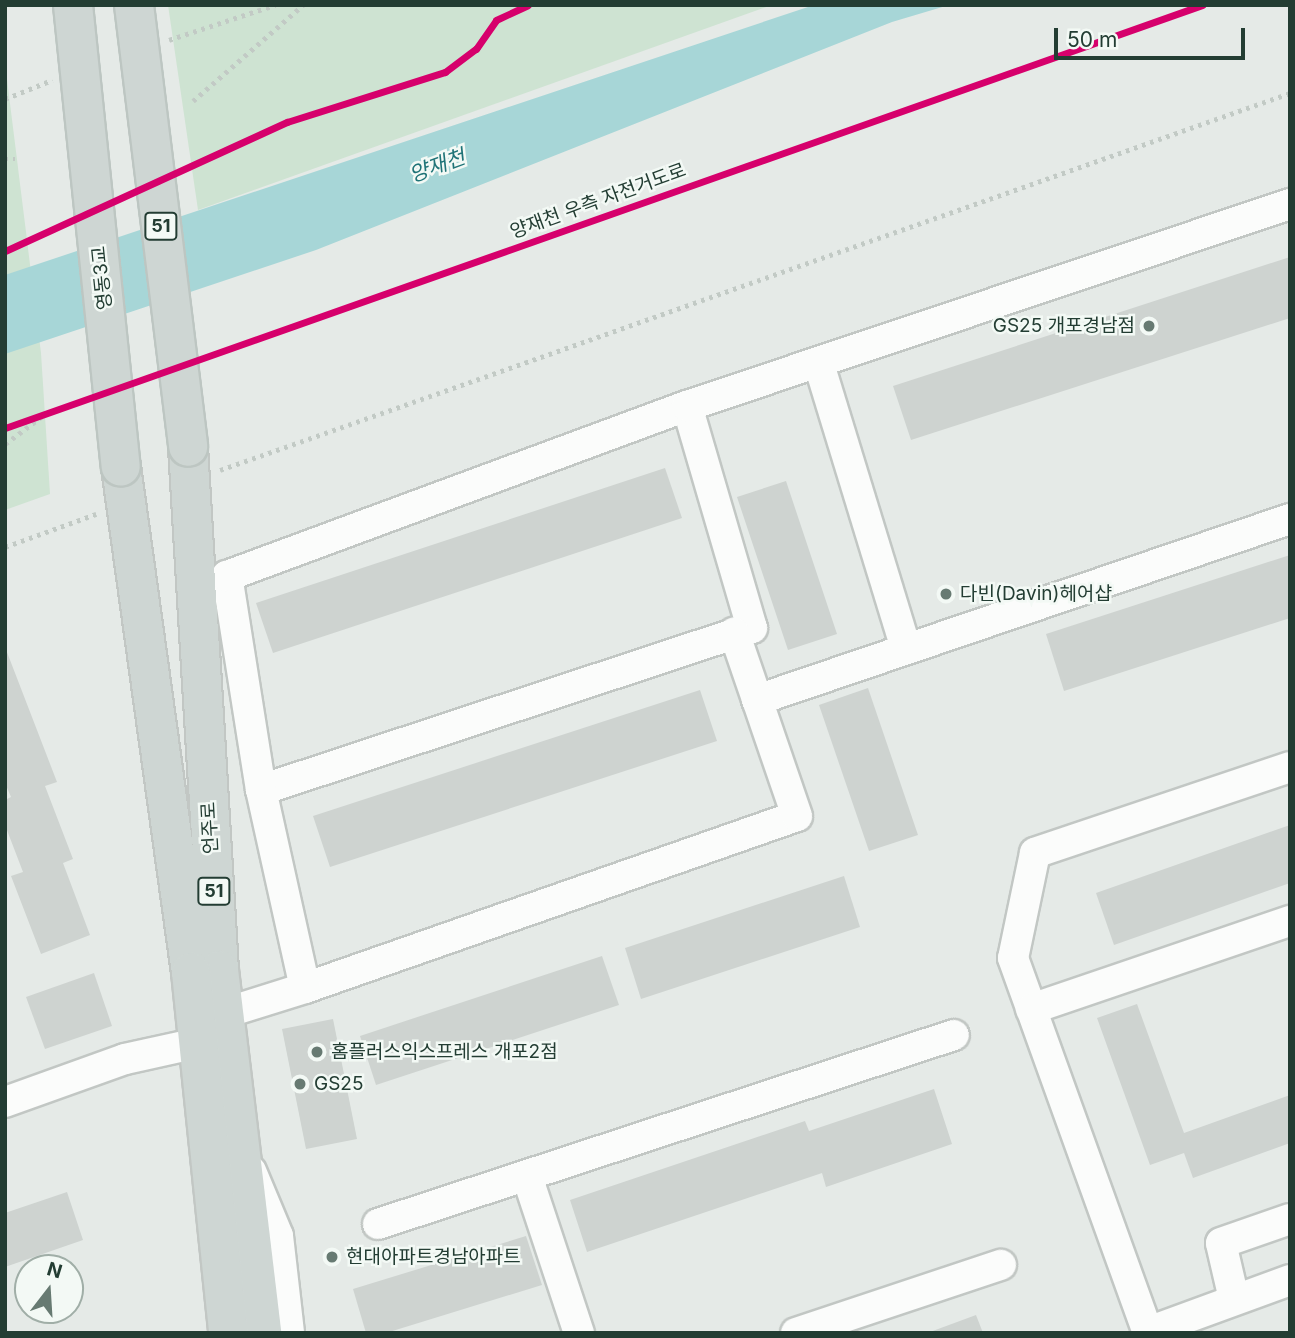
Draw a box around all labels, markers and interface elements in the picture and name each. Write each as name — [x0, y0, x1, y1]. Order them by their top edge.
scale bar — [1057, 14, 1248, 58]
text: 50 m — [1067, 27, 1117, 52]
water label: 양재천 — [405, 144, 469, 188]
street label: 양재천 우측 자전거도로 — [507, 159, 689, 243]
road number: 51 — [144, 211, 178, 240]
street label: 영동3교 — [87, 245, 117, 311]
place label: GS25 개포경남점 — [993, 315, 1135, 337]
marker: GS25 개포경남점 — [1141, 318, 1157, 334]
place label: 다빈(Davin)헤어샵 — [960, 583, 1112, 605]
marker: 다빈(Davin)헤어샵 — [938, 586, 954, 602]
street label: 언주로 — [197, 801, 223, 855]
road number: 51 — [196, 876, 232, 906]
place label: 홈플러스익스프레스 개포2점 — [331, 1041, 558, 1063]
marker: 홈플러스익스프레스 개포2점 — [309, 1044, 325, 1060]
place label: GS25 — [314, 1073, 364, 1095]
marker: GS25 — [292, 1076, 308, 1092]
place label: 현대아파트경남아파트 — [346, 1246, 521, 1268]
marker: 현대아파트경남아파트 — [324, 1249, 340, 1265]
north arrow — [14, 1254, 84, 1324]
text: N — [44, 1257, 65, 1283]

